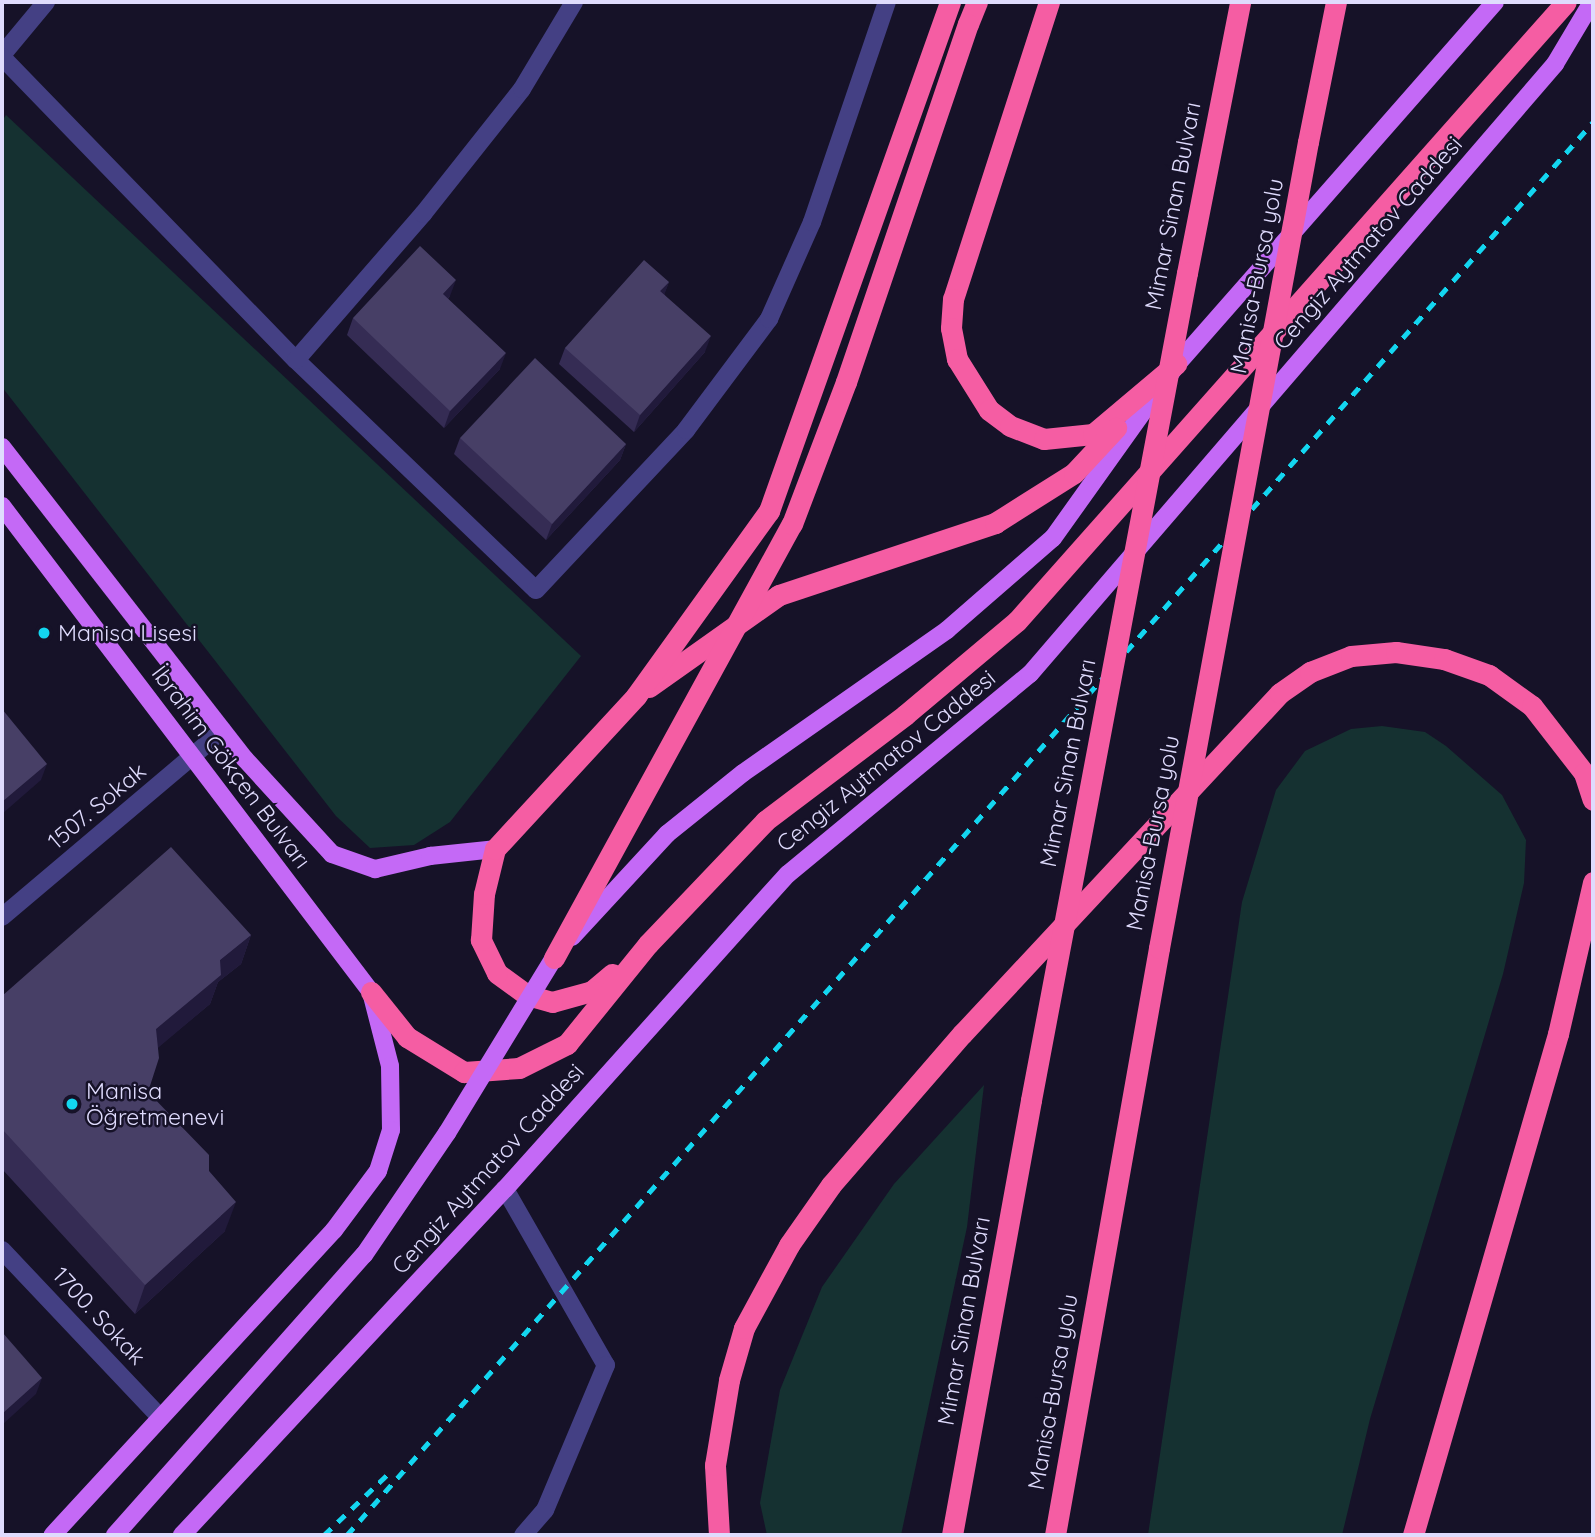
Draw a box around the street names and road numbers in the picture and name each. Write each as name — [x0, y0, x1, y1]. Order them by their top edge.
street label: Mimar Sinan Bulvarı — [1139, 100, 1207, 312]
street label: Cengiz Aytmatov Caddesi — [1268, 131, 1468, 355]
street label: Manisa-Bursa yolu — [1225, 176, 1289, 376]
street label: Mimar Sinan Bulvarı — [1034, 657, 1102, 869]
street label: İbrahim Gökçen Bulvarı — [146, 660, 316, 874]
street label: Cengiz Aytmatov Caddesi — [771, 664, 1001, 858]
street label: Manisa-Bursa yolu — [1121, 733, 1185, 933]
street label: 1507. Sokak — [42, 757, 152, 855]
street label: Cengiz Aytmatov Caddesi — [386, 1058, 590, 1280]
street label: Mimar Sinan Bulvarı — [932, 1215, 996, 1427]
street label: 1700. Sokak — [47, 1261, 151, 1371]
street label: Manisa-Bursa yolu — [1022, 1292, 1084, 1492]

